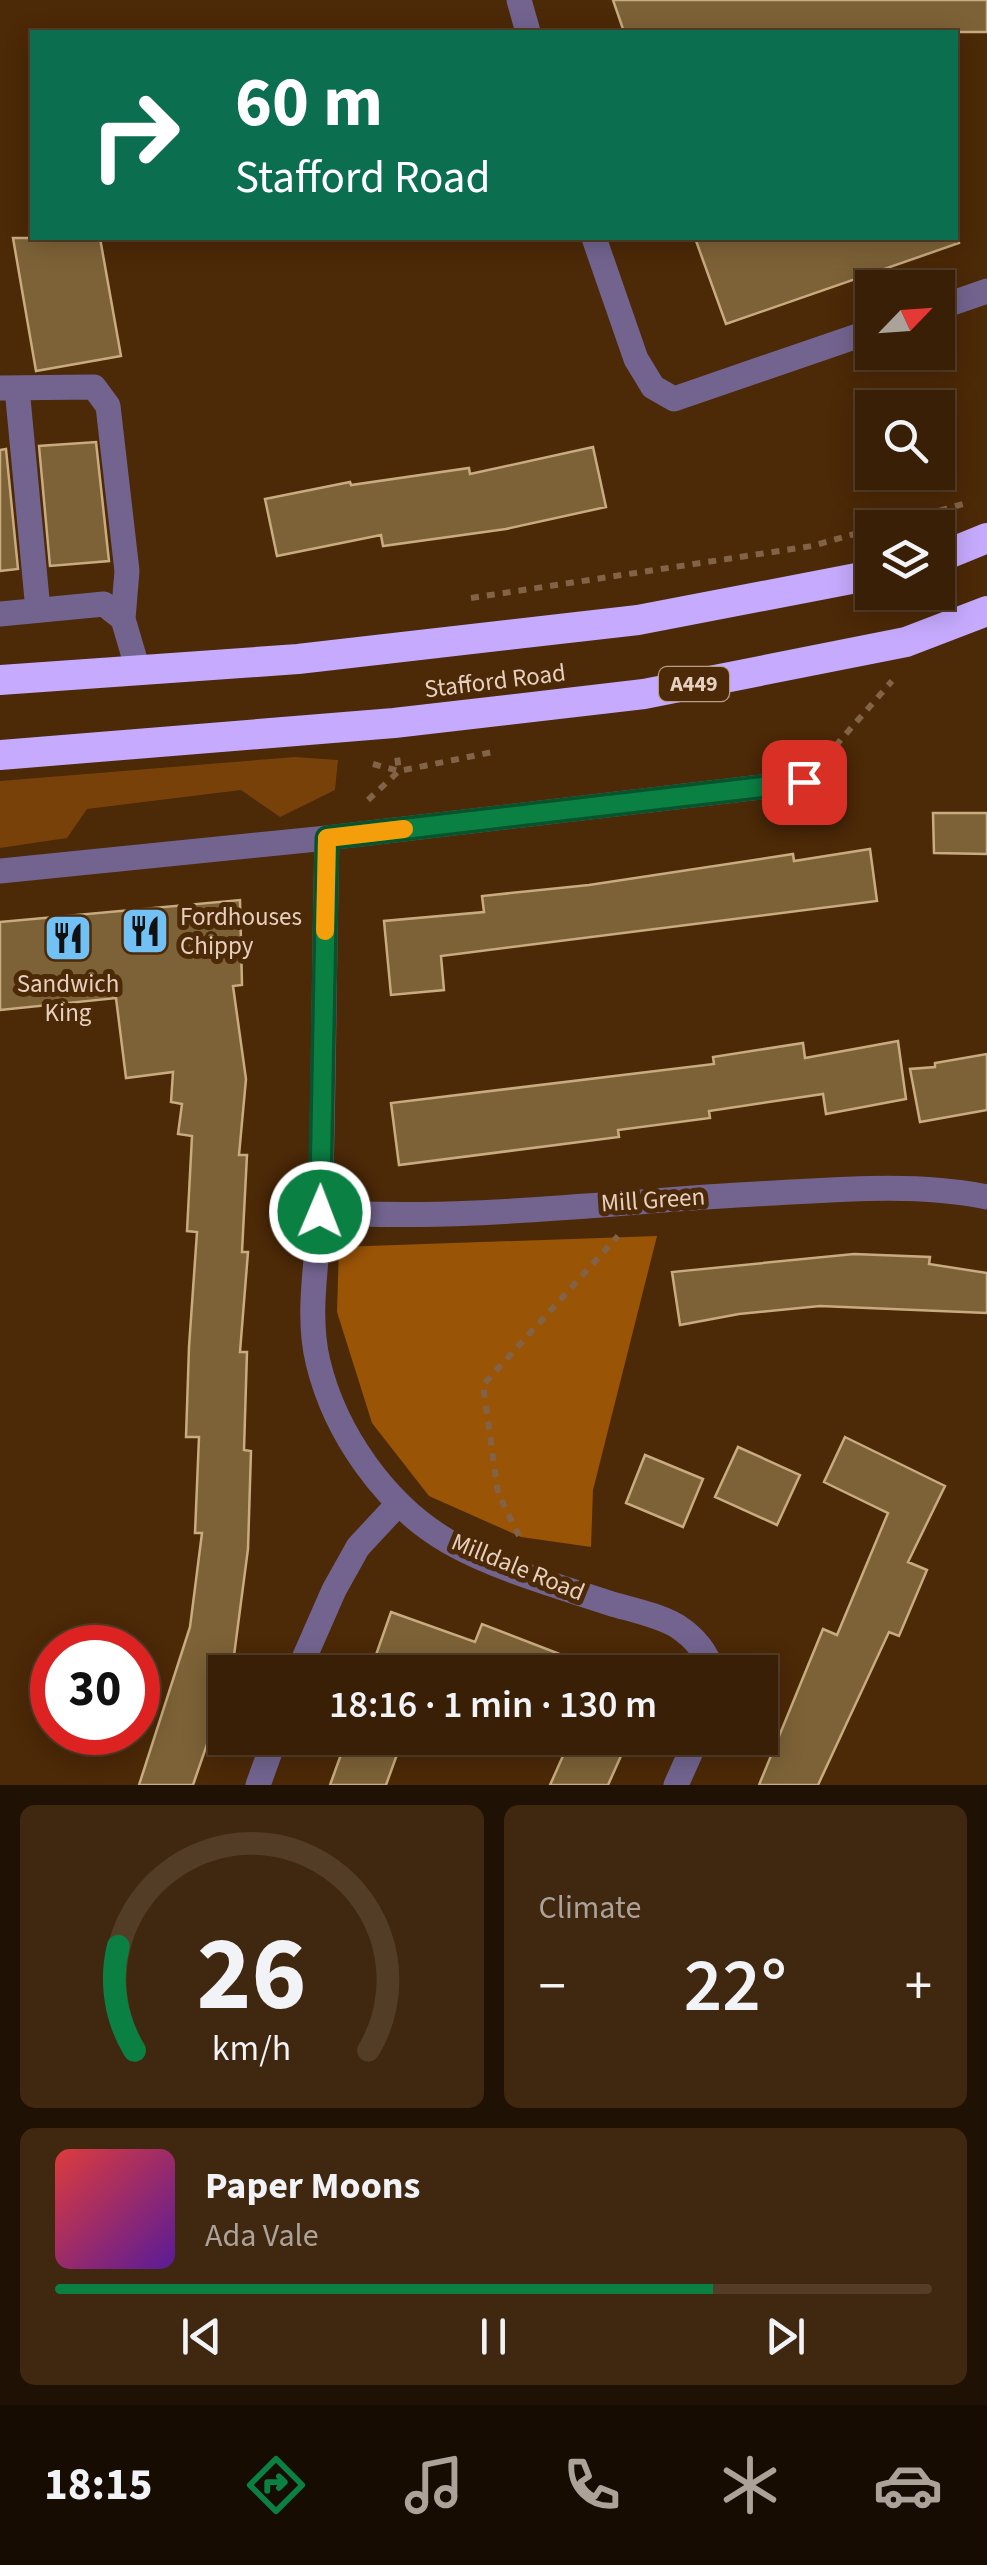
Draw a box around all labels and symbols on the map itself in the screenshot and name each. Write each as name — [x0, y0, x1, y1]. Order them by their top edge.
north arrow — [855, 270, 955, 370]
street label: Stafford Road — [422, 654, 568, 708]
road number: A449 — [659, 667, 729, 701]
pin — [762, 740, 847, 825]
place label: Fordhouses Chippy — [180, 899, 302, 964]
restaurant icon: Fordhouses Chippy — [119, 905, 171, 957]
restaurant icon: Sandwich King — [42, 912, 94, 964]
place label: Sandwich King — [17, 966, 119, 1031]
position arrow — [268, 1160, 372, 1264]
street label: Mill Green — [600, 1178, 706, 1222]
street label: Milldale Road — [446, 1524, 590, 1610]
speed limit sign: 30 — [30, 1625, 160, 1755]

